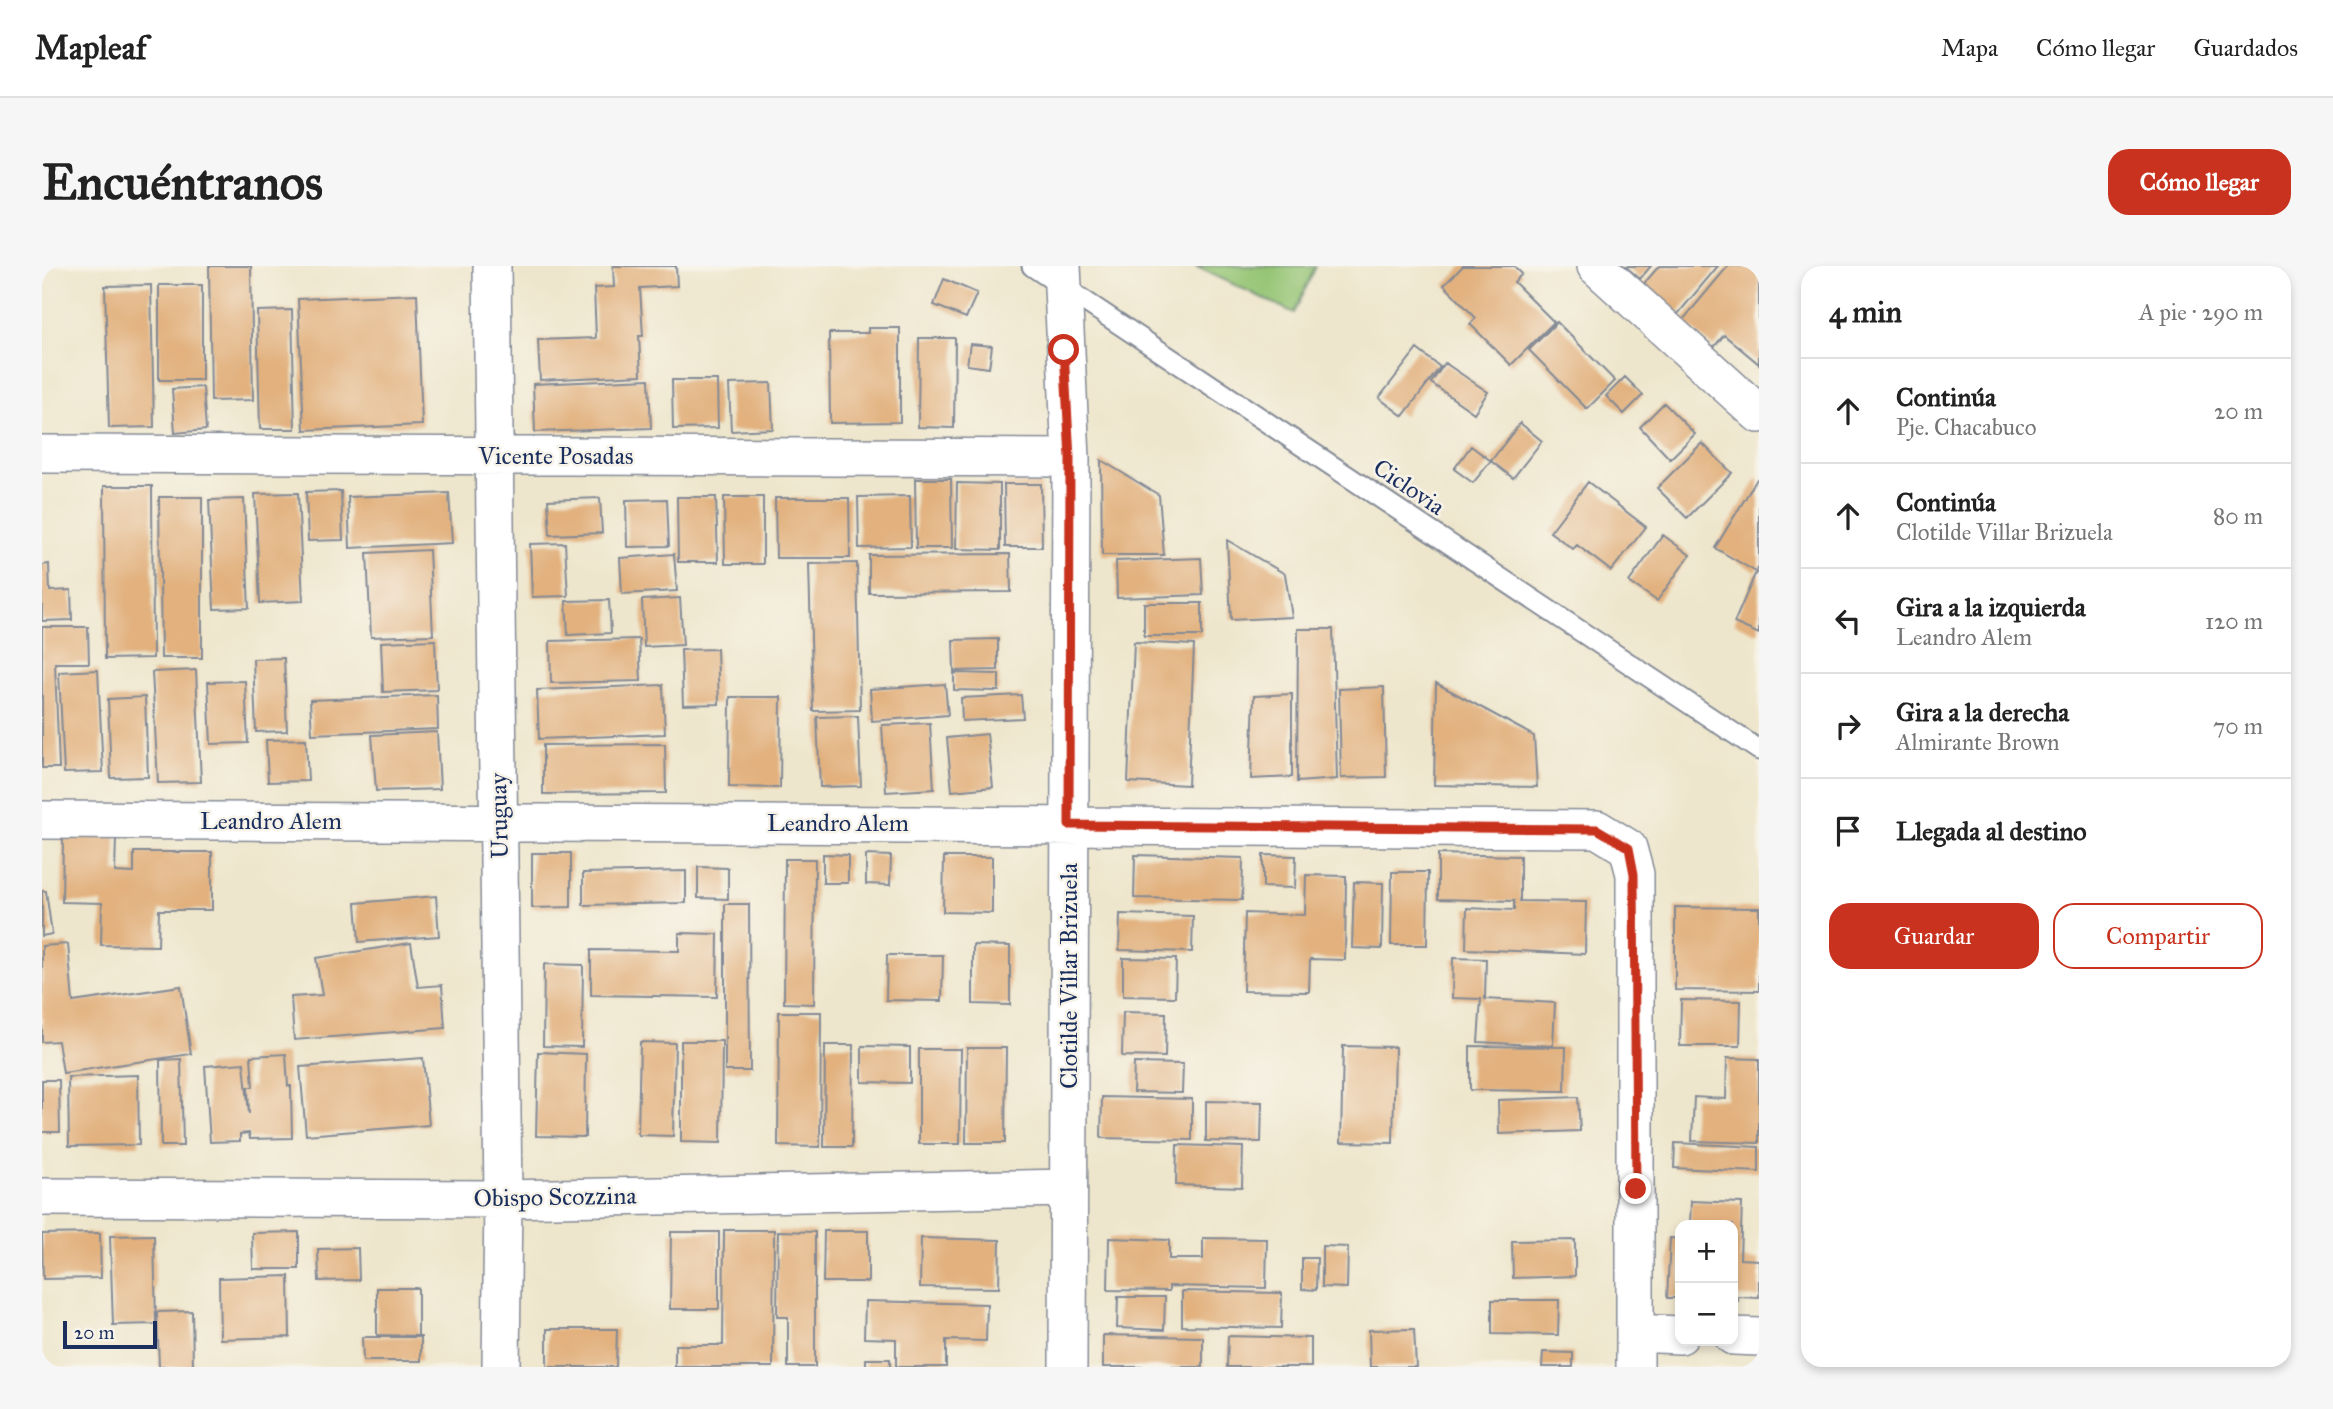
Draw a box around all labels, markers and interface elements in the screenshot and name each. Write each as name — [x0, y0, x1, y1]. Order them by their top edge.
text: Mapleaf — [35, 28, 147, 68]
text: Mapa — [1941, 33, 1998, 63]
text: Cómo llegar — [2036, 33, 2155, 63]
text: Guardados — [2193, 33, 2298, 63]
button: Cómo llegar — [2108, 149, 2291, 215]
text: Encuéntranos — [42, 153, 323, 212]
text: 4 min — [1829, 294, 1902, 330]
text: A pie · 290 m — [2139, 298, 2263, 326]
route start — [1048, 334, 1079, 365]
text: Continúa — [1896, 381, 1996, 413]
icon: ahead — [1829, 392, 1867, 430]
text: 20 m — [2214, 397, 2263, 425]
text: Pje. Chacabuco — [1896, 413, 2036, 441]
street label: Vicente Posadas — [477, 441, 634, 471]
street label: Ciclovia — [1368, 452, 1451, 522]
text: Continúa — [1896, 486, 1996, 518]
icon: ahead — [1829, 497, 1867, 535]
text: 80 m — [2213, 502, 2263, 530]
text: Clotilde Villar Brizuela — [1896, 518, 2113, 546]
text: Gira a la izquierda — [1896, 591, 2086, 623]
icon: left — [1829, 602, 1867, 640]
text: 120 m — [2205, 607, 2263, 635]
text: Leandro Alem — [1896, 623, 2032, 651]
text: Gira a la derecha — [1896, 696, 2069, 728]
icon: right — [1829, 707, 1867, 745]
text: 70 m — [2213, 712, 2263, 740]
text: Almirante Brown — [1896, 728, 2060, 756]
street label: Uruguay — [483, 772, 515, 859]
street label: Leandro Alem — [200, 806, 342, 836]
street label: Leandro Alem — [767, 808, 909, 838]
icon: arrive — [1829, 812, 1867, 850]
text: Llegada al destino — [1896, 815, 2087, 847]
street label: Clotilde Villar Brizuela — [1054, 862, 1084, 1089]
button: Guardar — [1829, 903, 2039, 969]
button: Compartir — [2053, 903, 2263, 969]
route end — [1620, 1173, 1651, 1204]
street label: Obispo Scozzina — [473, 1181, 638, 1213]
map controls — [1675, 1220, 1738, 1346]
button: + — [1675, 1220, 1738, 1283]
button: − — [1675, 1283, 1738, 1346]
scale bar — [63, 1318, 158, 1350]
text: 20 m — [74, 1321, 115, 1344]

